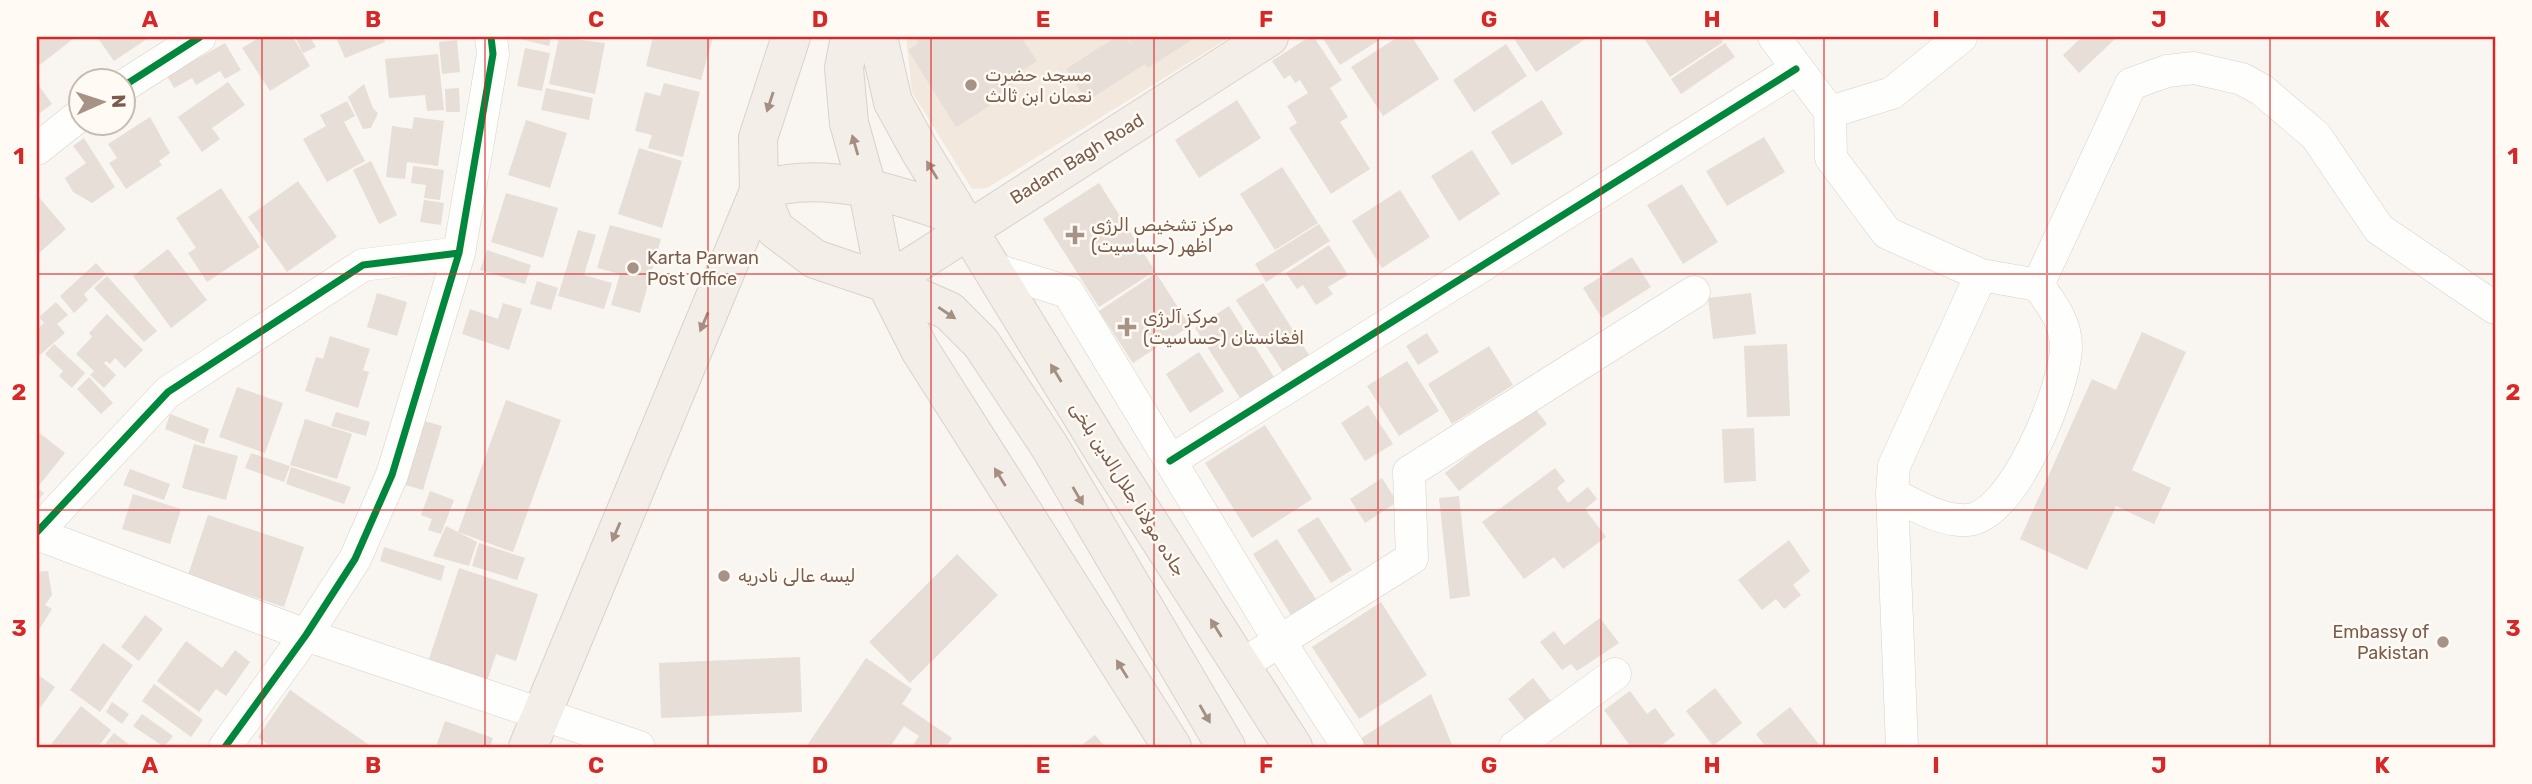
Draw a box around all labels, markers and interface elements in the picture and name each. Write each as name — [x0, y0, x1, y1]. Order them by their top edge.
text: A — [142, 5, 159, 33]
text: B — [365, 5, 381, 33]
text: C — [588, 5, 604, 33]
text: D — [812, 5, 828, 33]
text: E — [1036, 5, 1050, 33]
text: F — [1259, 5, 1273, 33]
text: G — [1481, 5, 1497, 33]
text: H — [1703, 5, 1721, 33]
text: I — [1932, 5, 1940, 33]
text: J — [2151, 5, 2167, 33]
text: K — [2374, 5, 2390, 33]
place label: مسجد حضرت نعمان ابن ثالث — [985, 64, 1092, 107]
north arrow — [66, 66, 136, 136]
marker: مسجد حضرت نعمان ابن ثالث — [963, 77, 979, 93]
one-way arrow — [764, 91, 775, 112]
text: N — [107, 94, 130, 109]
street label: Badam Bagh Road — [1006, 109, 1148, 209]
one-way arrow — [849, 133, 860, 155]
text: 1 — [13, 142, 25, 170]
text: 1 — [2507, 142, 2519, 170]
one-way arrow — [925, 160, 938, 179]
place label: مرکز تشخیص الرژی (حساسیت) اظهر — [1091, 214, 1234, 257]
marker: مرکز تشخیص الرژی (حساسیت) اظهر — [1065, 225, 1085, 245]
place label: Karta Parwan Post Office — [647, 247, 759, 290]
marker: Karta Parwan Post Office — [625, 260, 641, 276]
one-way arrow — [937, 306, 957, 319]
place label: مرکز آلرژی (حساسیت) افغانستان — [1143, 306, 1304, 349]
one-way arrow — [698, 312, 710, 332]
marker: مرکز آلرژی (حساسیت) افغانستان — [1117, 317, 1137, 337]
one-way arrow — [1050, 364, 1062, 383]
text: 2 — [12, 378, 26, 406]
text: 2 — [2506, 378, 2520, 406]
street label: جاده مولانا جلال‌الدین بلخی — [1065, 398, 1191, 580]
one-way arrow — [994, 467, 1007, 487]
one-way arrow — [1072, 487, 1085, 506]
one-way arrow — [610, 521, 621, 542]
place label: لیسه عالی نادریه — [738, 565, 856, 587]
marker: لیسه عالی نادریه — [716, 568, 732, 584]
text: 3 — [11, 614, 27, 642]
text: 3 — [2505, 614, 2521, 642]
one-way arrow — [1210, 619, 1223, 638]
place label: Embassy of Pakistan — [2332, 621, 2429, 664]
marker: Embassy of Pakistan — [2435, 634, 2451, 650]
one-way arrow — [1116, 659, 1129, 679]
one-way arrow — [1199, 704, 1211, 724]
text: A — [142, 751, 159, 779]
text: B — [365, 751, 381, 779]
text: C — [588, 751, 604, 779]
text: D — [812, 751, 828, 779]
text: E — [1036, 751, 1050, 779]
text: F — [1259, 751, 1273, 779]
text: G — [1481, 751, 1497, 779]
text: H — [1703, 751, 1721, 779]
text: I — [1932, 751, 1940, 779]
text: J — [2151, 751, 2167, 779]
text: K — [2374, 751, 2390, 779]

